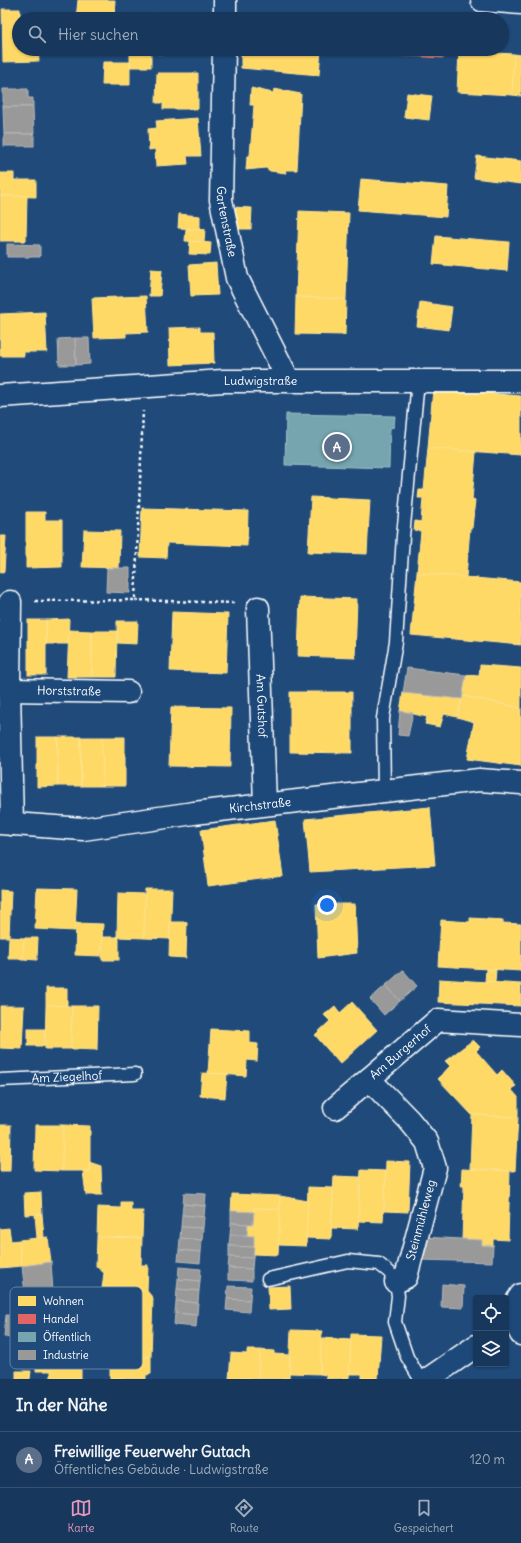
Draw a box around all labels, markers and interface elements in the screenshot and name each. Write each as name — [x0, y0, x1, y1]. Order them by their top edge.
search box — [12, 12, 509, 56]
icon: search — [26, 23, 48, 45]
text: Hier suchen — [58, 25, 138, 44]
street label: Gartenstraße — [214, 186, 240, 258]
street label: Ludwigstraße — [224, 373, 297, 388]
pin: A — [324, 432, 350, 462]
street label: Am Gutshof — [253, 674, 271, 739]
street label: Horststraße — [37, 682, 101, 699]
street label: Kirchstraße — [228, 794, 292, 816]
your location — [317, 895, 337, 915]
street label: Am Burgerhof — [366, 1021, 435, 1082]
street label: Am Ziegelhof — [31, 1067, 104, 1086]
street label: Steinmühleweg — [403, 1178, 438, 1262]
legend — [10, 1287, 142, 1369]
text: Wohnen — [43, 1294, 84, 1308]
map controls — [473, 1295, 509, 1367]
button: locate — [473, 1295, 509, 1331]
text: Handel — [43, 1312, 78, 1326]
text: Öffentlich — [43, 1329, 91, 1344]
button: layers — [473, 1331, 509, 1367]
text: Industrie — [43, 1348, 89, 1362]
text: In der Nähe — [16, 1394, 108, 1416]
text: Freiwillige Feuerwehr Gutach — [54, 1442, 251, 1461]
text: A — [25, 1451, 33, 1468]
text: 120 m — [470, 1451, 505, 1468]
text: Öffentliches Gebäude · Ludwigstraße — [54, 1461, 269, 1478]
tab: Karte — [68, 1497, 95, 1535]
tab: Route — [230, 1497, 259, 1535]
tab: Gespeichert — [394, 1497, 453, 1535]

